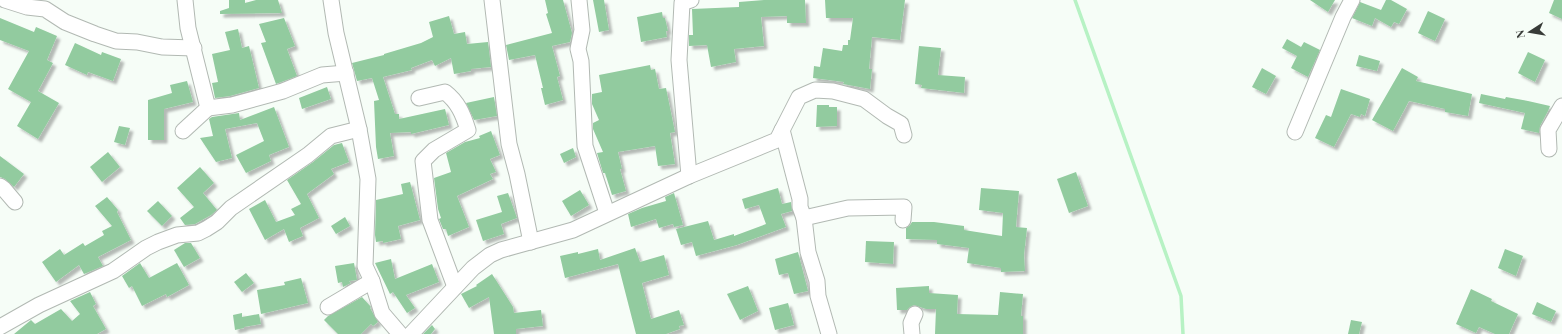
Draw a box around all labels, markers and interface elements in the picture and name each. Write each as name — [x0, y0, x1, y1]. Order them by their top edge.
north arrow — [1510, 12, 1550, 52]
text: N — [1512, 29, 1528, 40]

